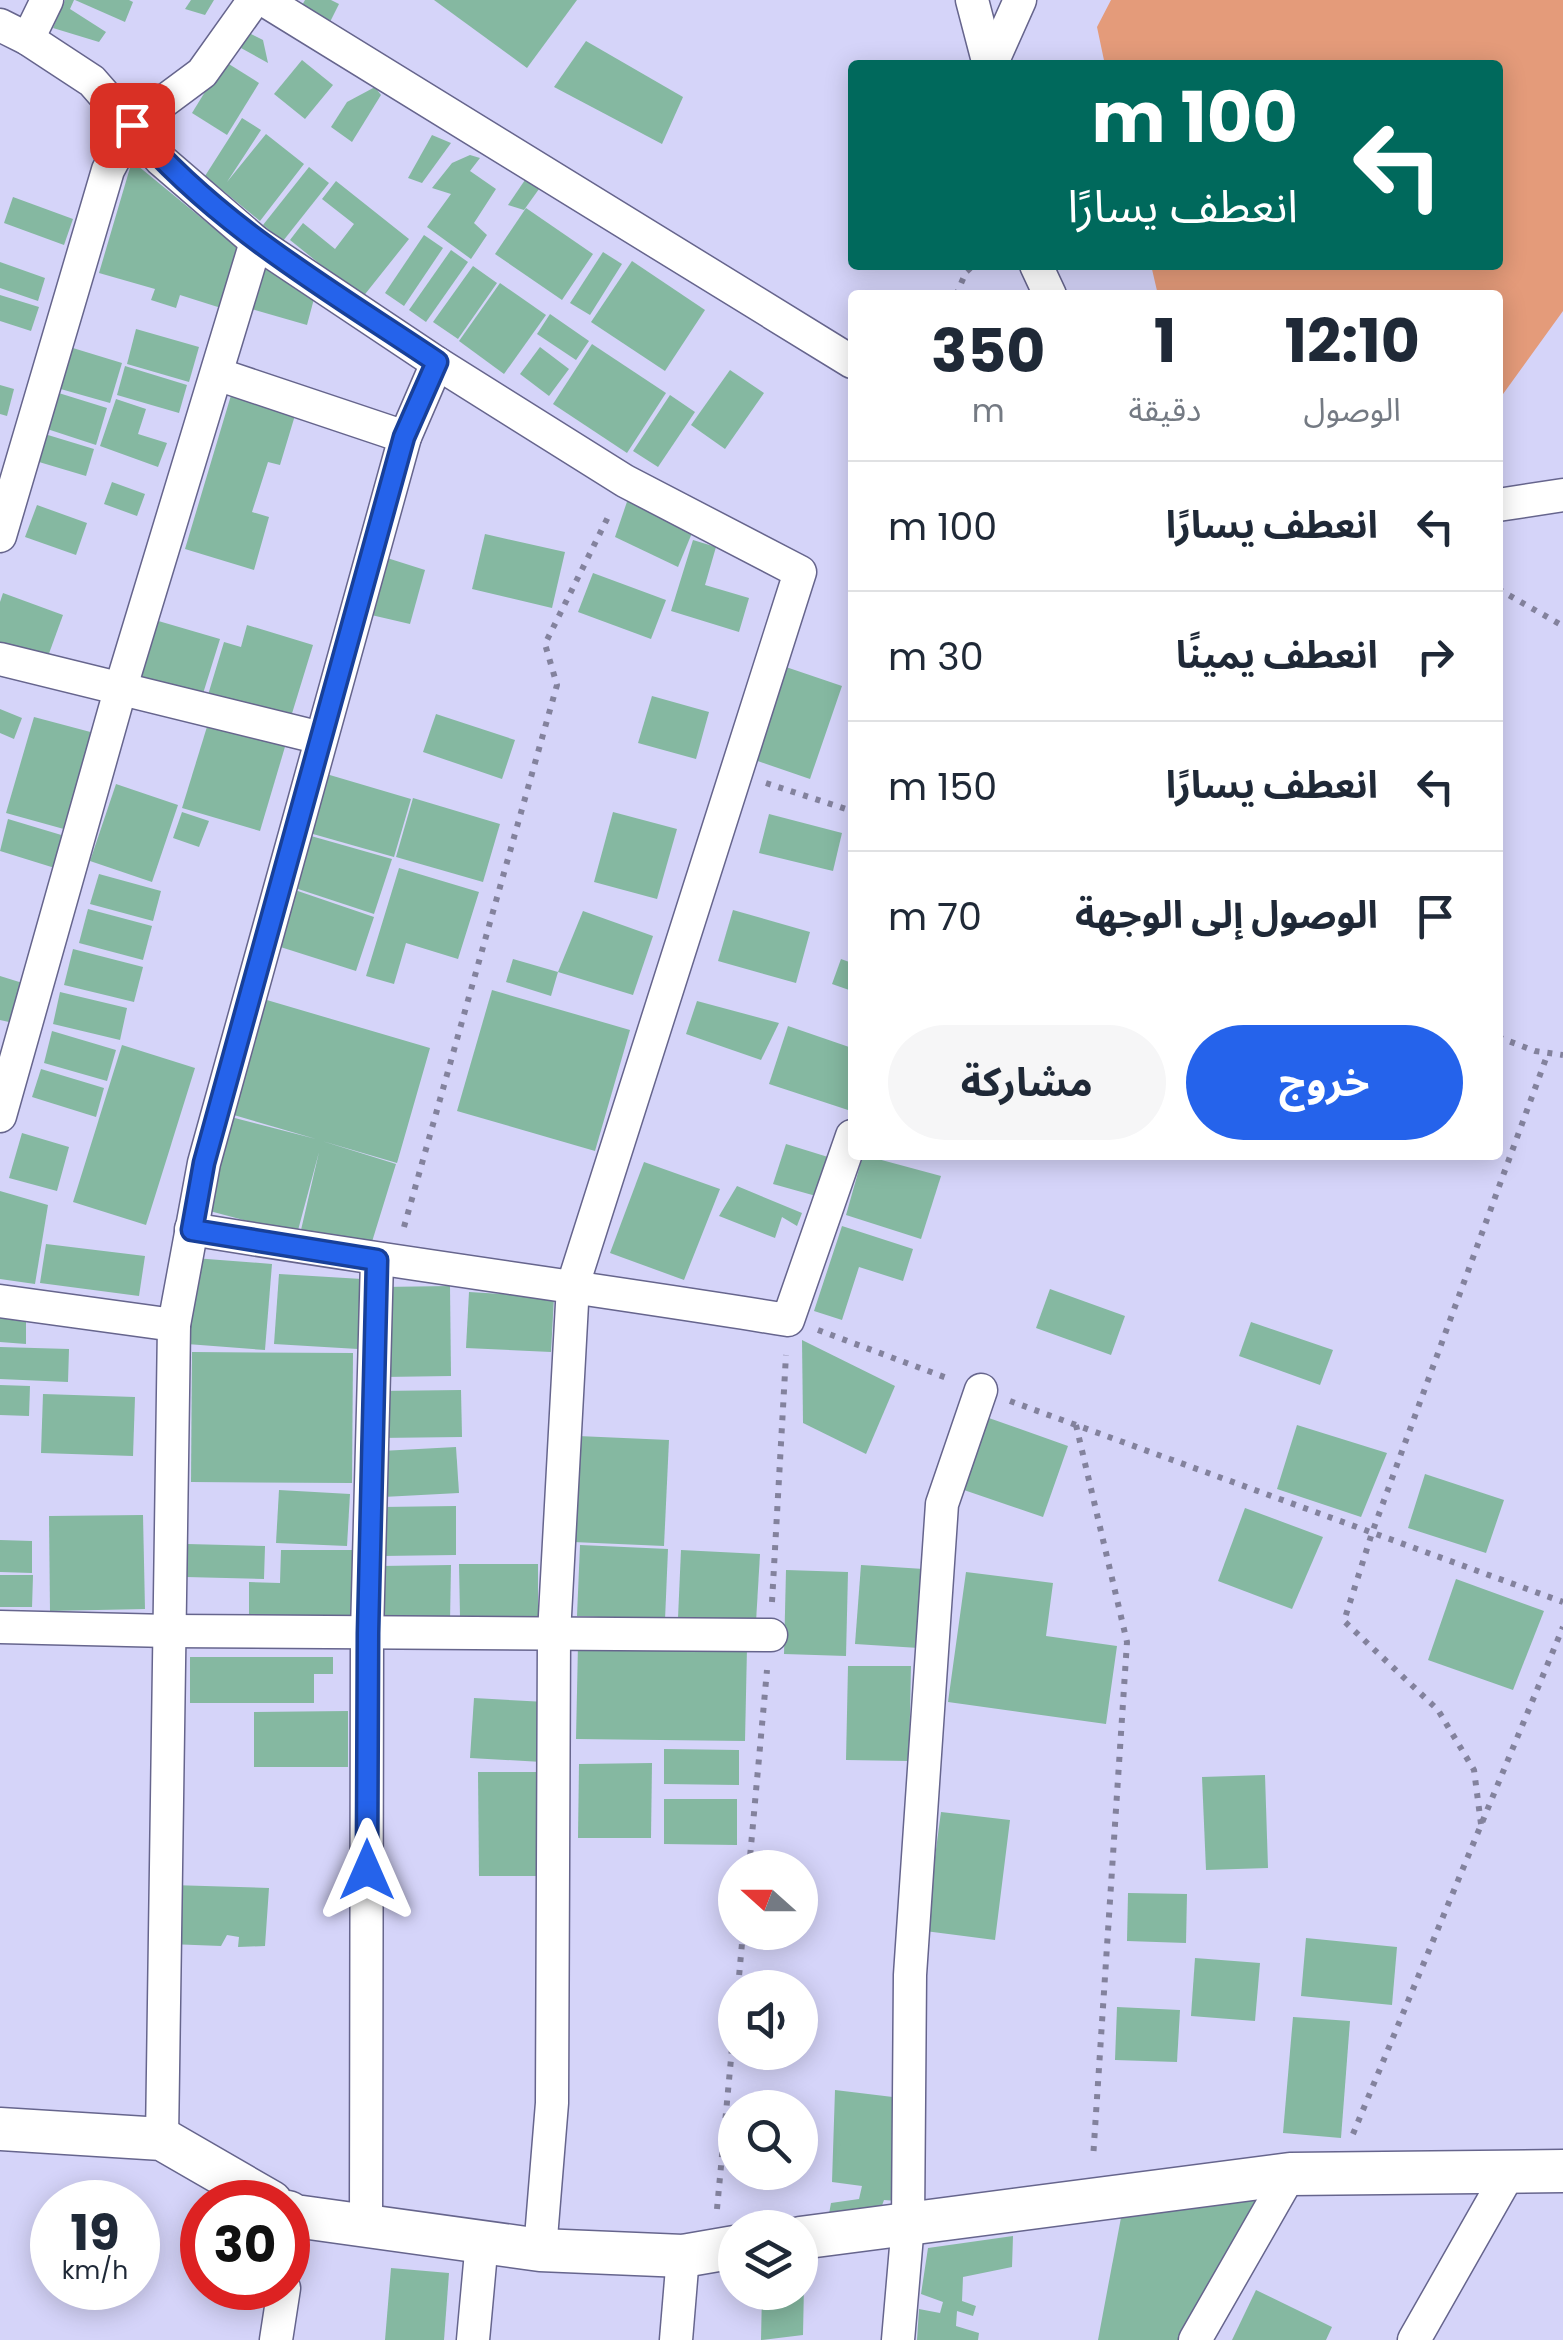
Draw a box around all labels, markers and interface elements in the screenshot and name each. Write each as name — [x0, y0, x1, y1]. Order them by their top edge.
text: 100 m — [1091, 68, 1298, 167]
pin — [90, 83, 175, 168]
icon: arrive — [105, 98, 160, 153]
icon: left — [1333, 100, 1463, 230]
text: انعطف يسارًا — [1067, 175, 1298, 238]
text: 1 — [1154, 299, 1176, 383]
text: 12:10 — [1284, 299, 1420, 383]
text: 350 — [931, 309, 1045, 393]
text: دقيقة — [1128, 387, 1201, 432]
text: الوصول — [1304, 387, 1401, 432]
text: m — [972, 388, 1005, 433]
text: انعطف يسارًا — [1166, 498, 1378, 551]
icon: left — [1408, 499, 1463, 554]
text: 100 m — [888, 500, 997, 553]
text: انعطف يمينًا — [1176, 628, 1378, 681]
icon: right — [1408, 629, 1463, 684]
text: 30 m — [888, 630, 984, 683]
text: انعطف يسارًا — [1166, 758, 1378, 811]
icon: left — [1408, 759, 1463, 814]
text: 150 m — [888, 760, 997, 813]
text: الوصول إلى الوجهة — [1075, 888, 1378, 941]
icon: arrive — [1408, 889, 1463, 944]
text: 70 m — [888, 890, 982, 943]
button: مشاركة — [888, 1025, 1166, 1140]
button: خروج — [1186, 1025, 1463, 1140]
position arrow — [315, 1818, 419, 1922]
north arrow — [718, 1850, 818, 1950]
map controls — [718, 1850, 818, 2310]
button: sound — [718, 1970, 818, 2070]
button: search — [718, 2090, 818, 2190]
speed limit sign: 30 — [180, 2180, 310, 2310]
text: 19 — [70, 2197, 120, 2268]
button: layers — [718, 2210, 818, 2310]
text: km/h — [62, 2253, 128, 2288]

